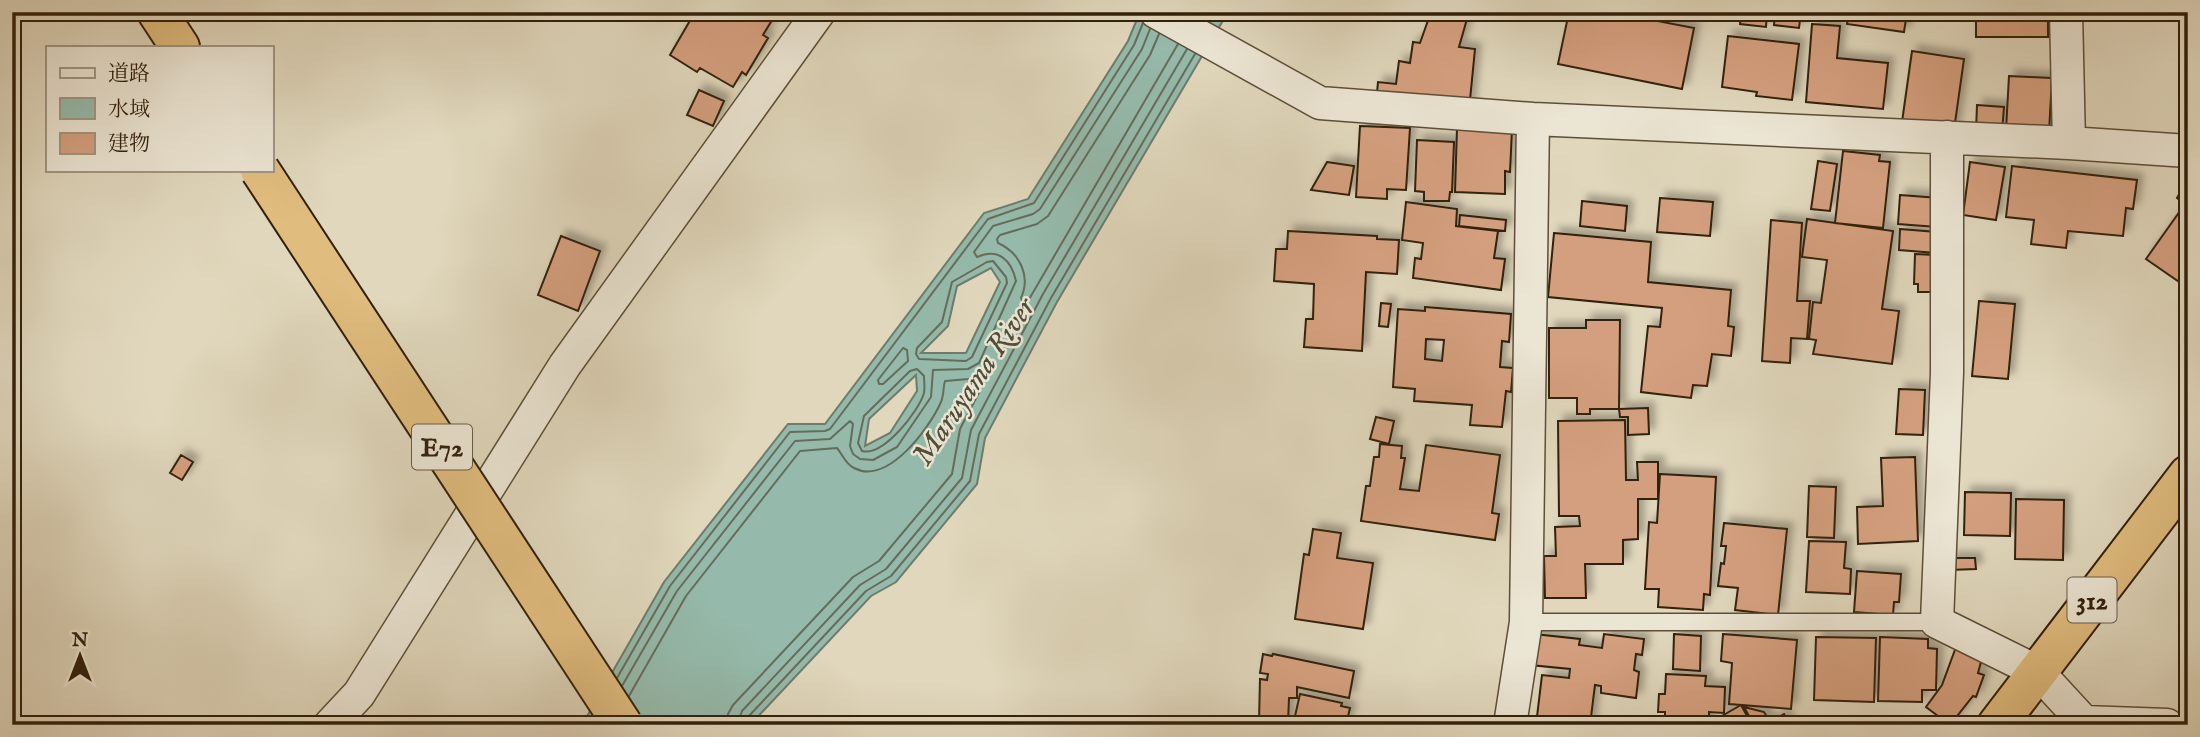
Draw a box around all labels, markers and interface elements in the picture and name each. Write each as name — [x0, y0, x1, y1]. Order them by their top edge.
legend — [46, 46, 273, 172]
text: 道路 — [108, 61, 150, 88]
text: 水域 — [108, 97, 150, 124]
text: 建物 — [108, 131, 150, 158]
water label: Maruyama River — [905, 289, 1046, 473]
road number: E72 — [412, 424, 472, 470]
road number: 312 — [2068, 578, 2116, 622]
north arrow — [46, 622, 116, 692]
text: N — [71, 629, 89, 653]

